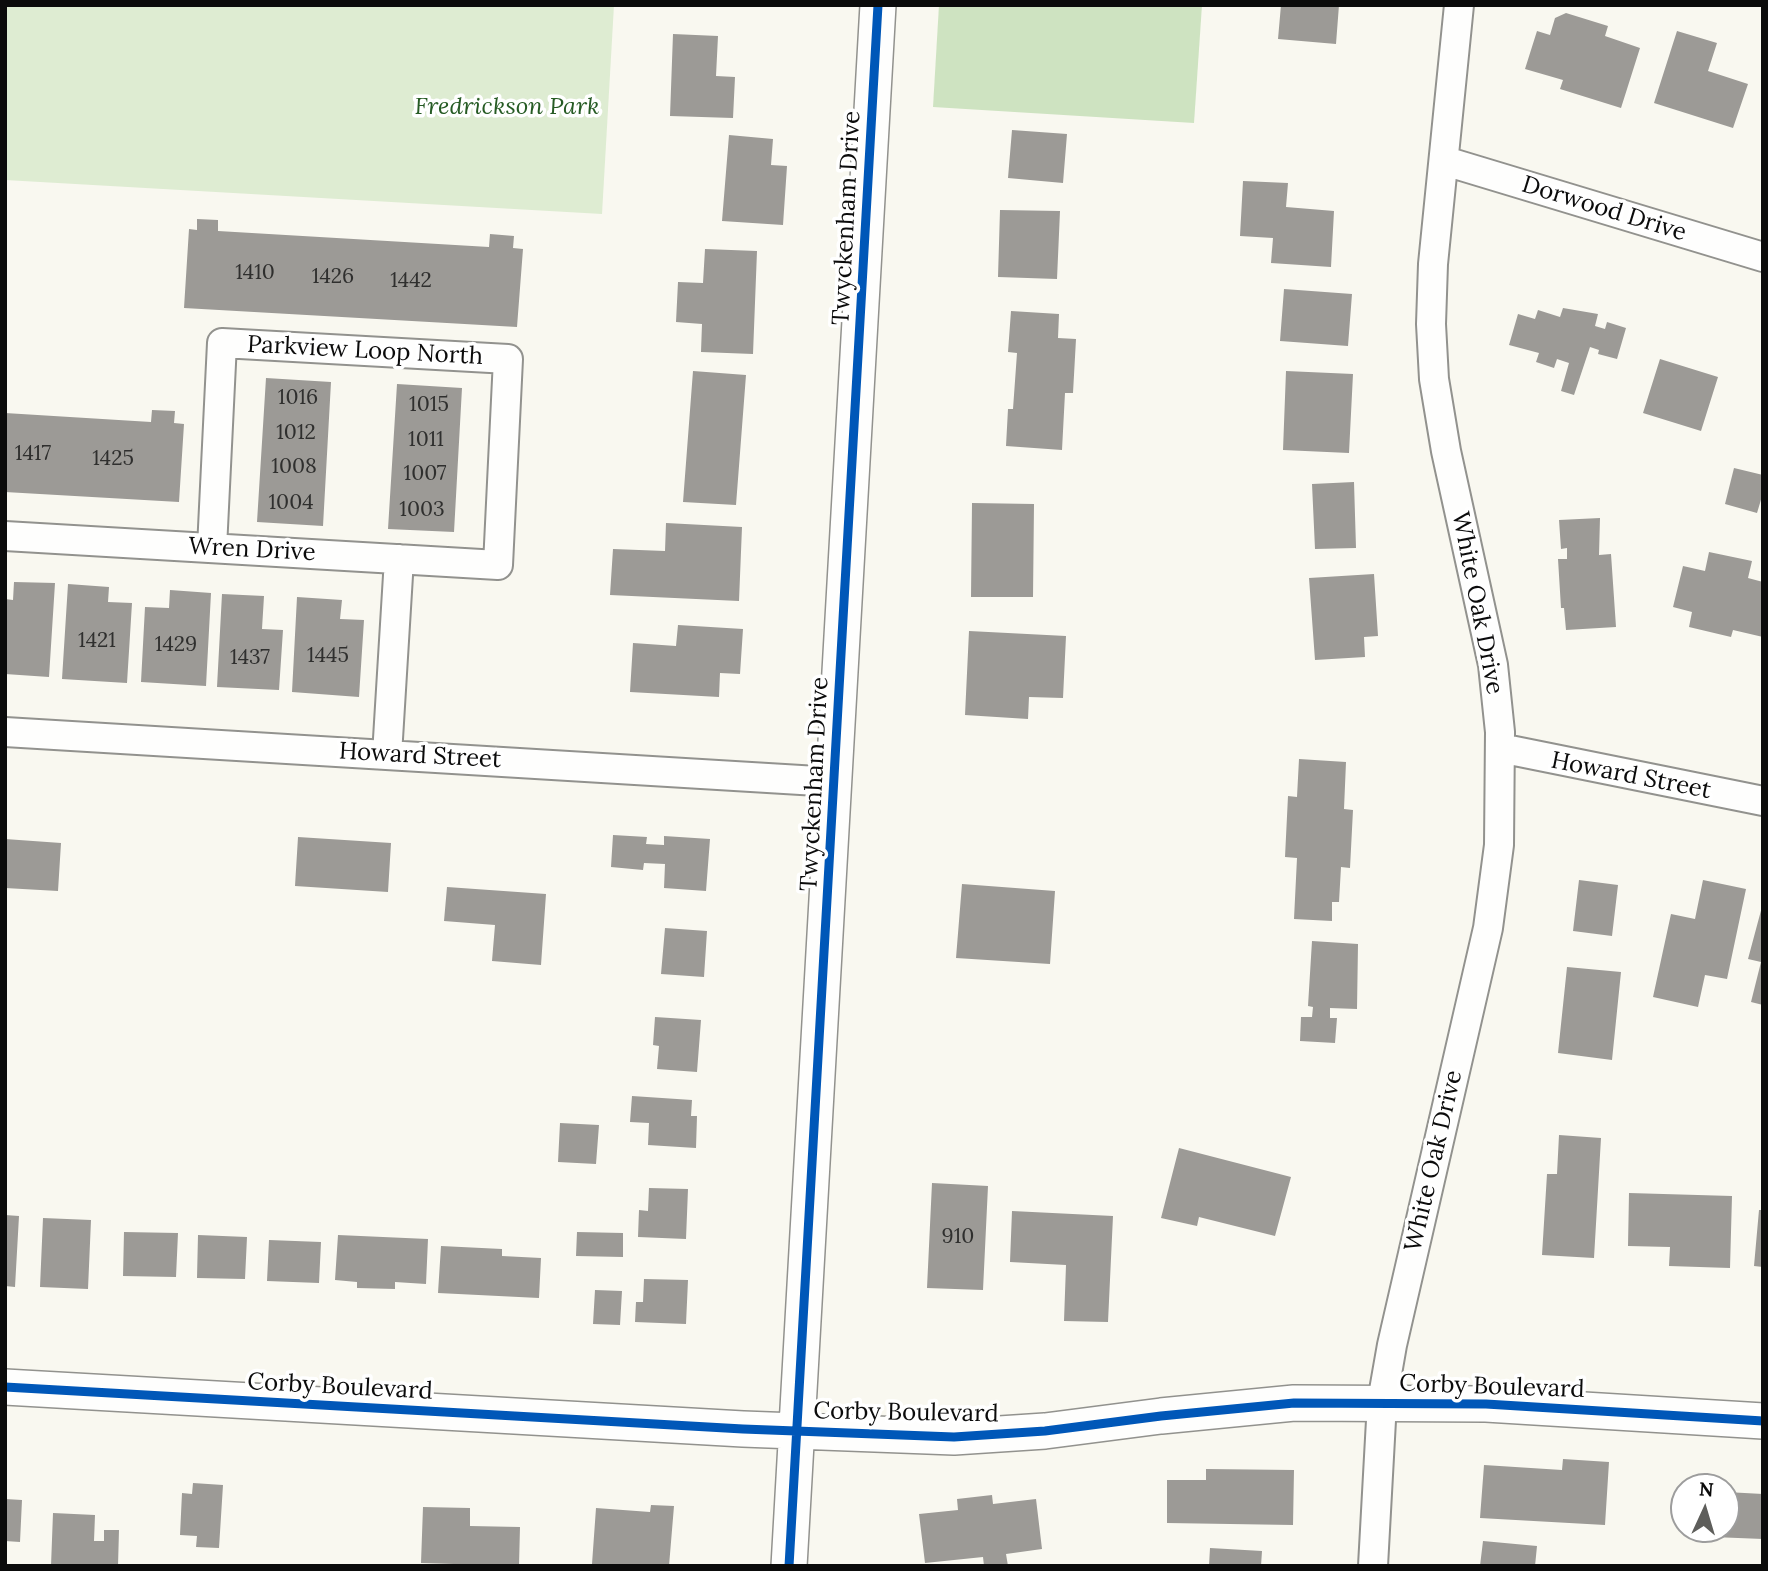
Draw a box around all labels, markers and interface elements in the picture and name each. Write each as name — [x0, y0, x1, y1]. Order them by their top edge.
park label: Fredrickson Park — [414, 93, 600, 121]
street label: Twyckenham Drive — [827, 110, 867, 326]
street label: Dorwood Drive — [1518, 170, 1690, 248]
house number: 1410 — [235, 260, 275, 286]
house number: 1426 — [312, 264, 354, 290]
house number: 1442 — [390, 268, 432, 294]
street label: Parkview Loop North — [246, 330, 484, 372]
house number: 1016 — [278, 385, 318, 411]
house number: 1015 — [409, 392, 449, 418]
house number: 1012 — [276, 420, 316, 446]
house number: 1011 — [408, 427, 444, 453]
house number: 1417 — [15, 441, 51, 467]
house number: 1425 — [92, 446, 134, 472]
house number: 1008 — [271, 454, 317, 480]
house number: 1007 — [404, 461, 446, 487]
house number: 1004 — [268, 490, 314, 516]
house number: 1003 — [399, 497, 445, 523]
street label: White Oak Drive — [1445, 509, 1509, 697]
street label: Wren Drive — [188, 532, 316, 568]
house number: 1421 — [78, 628, 116, 654]
house number: 1429 — [155, 632, 197, 658]
house number: 1445 — [307, 643, 349, 669]
house number: 1437 — [230, 645, 270, 671]
street label: Twyckenham Drive — [795, 676, 835, 892]
street label: Howard Street — [338, 737, 502, 775]
street label: Howard Street — [1549, 746, 1713, 806]
street label: White Oak Drive — [1399, 1068, 1469, 1254]
house number: 910 — [942, 1224, 974, 1250]
street label: Corby Boulevard — [247, 1368, 433, 1406]
street label: Corby Boulevard — [1399, 1369, 1585, 1405]
street label: Corby Boulevard — [813, 1397, 999, 1429]
north arrow — [1670, 1473, 1740, 1543]
text: N — [1698, 1477, 1714, 1502]

